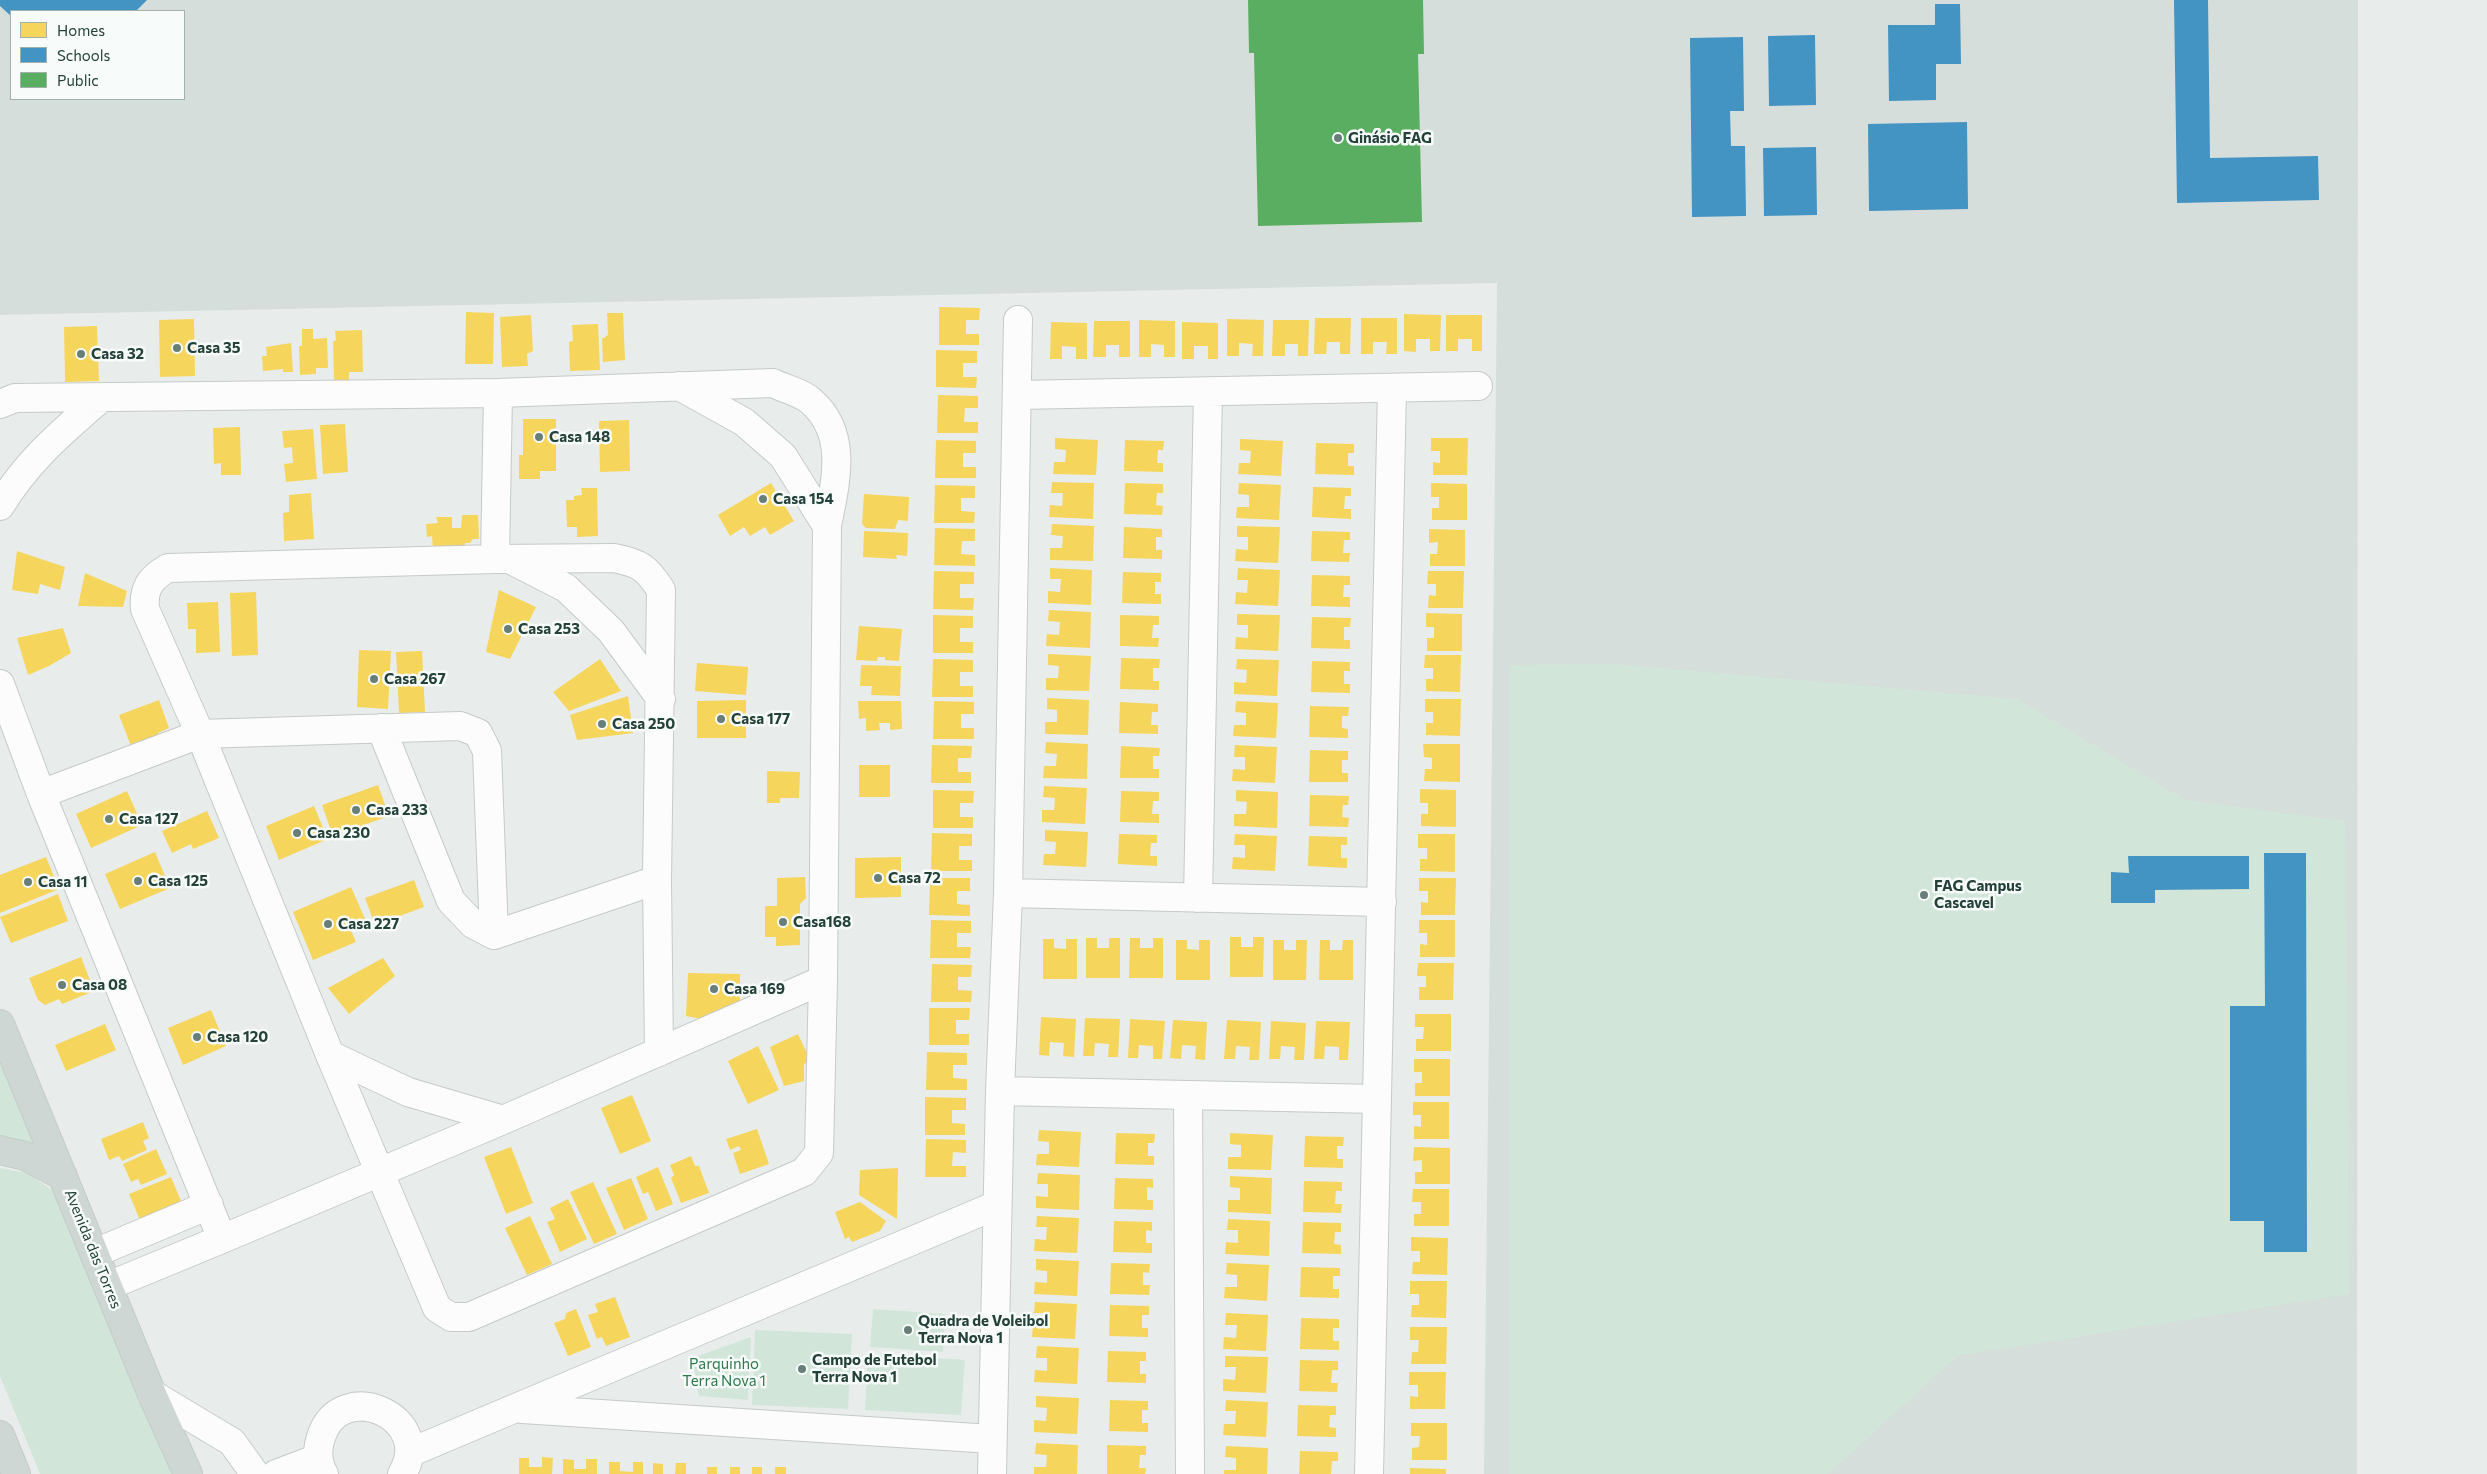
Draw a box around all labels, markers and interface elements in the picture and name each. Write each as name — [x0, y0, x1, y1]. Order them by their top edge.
legend — [10, 10, 185, 100]
text: Homes — [57, 21, 105, 39]
text: Schools — [57, 46, 110, 64]
text: Public — [57, 71, 99, 89]
place label: Ginásio FAG — [1348, 129, 1432, 147]
marker: Ginásio FAG — [1332, 132, 1344, 144]
place label: Casa 35 — [187, 339, 240, 357]
marker: Casa 35 — [171, 342, 183, 354]
place label: Casa 32 — [91, 345, 144, 363]
marker: Casa 32 — [75, 348, 87, 360]
place label: Casa 148 — [549, 428, 610, 446]
marker: Casa 148 — [533, 431, 545, 443]
place label: Casa 154 — [773, 490, 834, 508]
marker: Casa 154 — [757, 493, 769, 505]
place label: Casa 253 — [518, 620, 580, 638]
marker: Casa 253 — [502, 623, 514, 635]
place label: Casa 267 — [384, 670, 446, 688]
marker: Casa 267 — [368, 673, 380, 685]
place label: Casa 177 — [731, 710, 790, 728]
marker: Casa 177 — [715, 713, 727, 725]
place label: Casa 250 — [612, 715, 675, 733]
marker: Casa 250 — [596, 718, 608, 730]
place label: Casa 233 — [366, 801, 428, 819]
marker: Casa 233 — [350, 804, 362, 816]
place label: Casa 127 — [119, 810, 178, 828]
marker: Casa 127 — [103, 813, 115, 825]
place label: Casa 230 — [307, 824, 370, 842]
marker: Casa 230 — [291, 827, 303, 839]
place label: Casa 72 — [888, 869, 941, 887]
place label: Casa 125 — [148, 872, 208, 890]
marker: Casa 72 — [872, 872, 884, 884]
place label: Casa 11 — [38, 873, 87, 891]
marker: Casa 125 — [132, 875, 144, 887]
marker: Casa 11 — [22, 876, 34, 888]
place label: FAG Campus Cascavel — [1934, 877, 2022, 912]
marker: FAG Campus Cascavel — [1918, 889, 1930, 901]
place label: Casa168 — [793, 913, 851, 931]
place label: Casa 227 — [338, 915, 399, 933]
marker: Casa168 — [777, 916, 789, 928]
marker: Casa 227 — [322, 918, 334, 930]
place label: Casa 08 — [72, 976, 127, 994]
marker: Casa 08 — [56, 979, 68, 991]
place label: Casa 169 — [724, 980, 785, 998]
marker: Casa 169 — [708, 983, 720, 995]
place label: Casa 120 — [207, 1028, 268, 1046]
marker: Casa 120 — [191, 1031, 203, 1043]
street label: Avenida das Torres — [61, 1187, 125, 1311]
place label: Quadra de Voleibol Terra Nova 1 — [918, 1312, 1048, 1347]
marker: Quadra de Voleibol Terra Nova 1 — [902, 1324, 914, 1336]
place label: Campo de Futebol Terra Nova 1 — [812, 1351, 937, 1386]
park label: Parquinho Terra Nova 1 — [682, 1355, 766, 1390]
marker: Campo de Futebol Terra Nova 1 — [796, 1363, 808, 1375]

